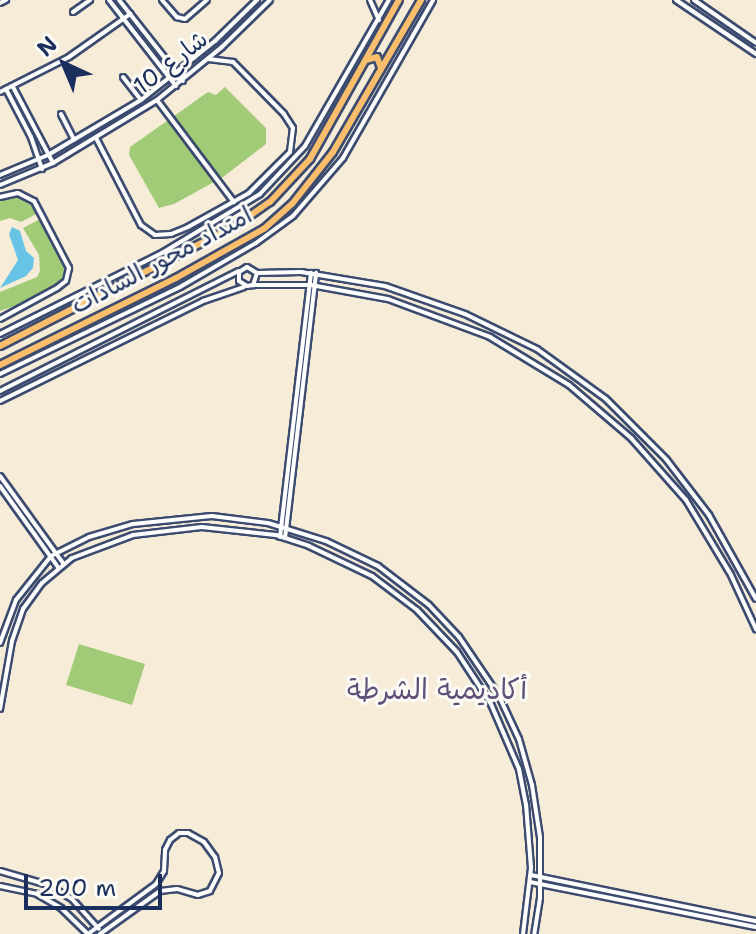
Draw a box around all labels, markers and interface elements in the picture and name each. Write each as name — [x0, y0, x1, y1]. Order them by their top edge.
north arrow — [24, 24, 104, 104]
street label: شارع 10 — [128, 25, 214, 101]
text: N — [31, 30, 63, 63]
street label: امتداد محور السادات — [67, 201, 257, 321]
district label: أكاديمية الشرطة — [347, 672, 527, 706]
scale bar — [28, 858, 166, 908]
text: 200 m — [38, 872, 116, 904]

